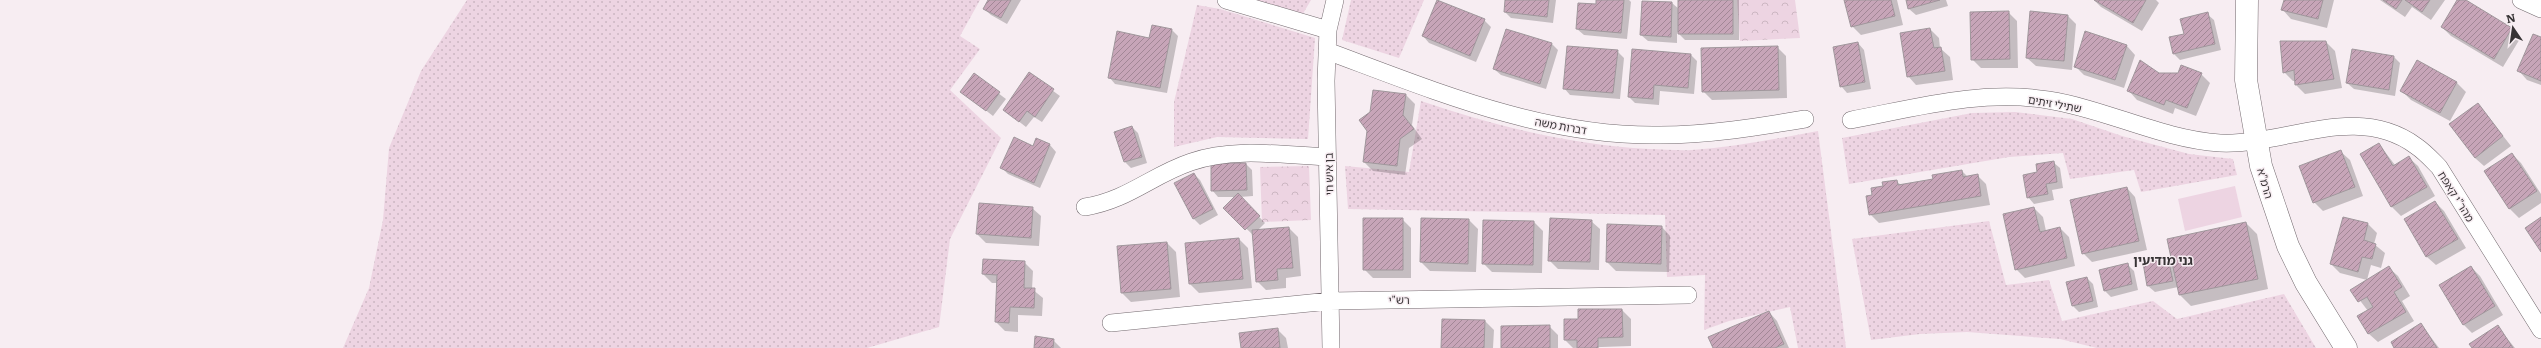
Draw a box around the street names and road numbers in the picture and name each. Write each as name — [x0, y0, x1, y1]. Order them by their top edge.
street label: שתילי זיתים — [2027, 90, 2083, 116]
street label: דברות משה — [1534, 113, 1588, 137]
street label: בן איש חי — [1320, 152, 1336, 196]
street label: הרמ"א — [2254, 166, 2278, 200]
street label: מהר"י קאפח — [2435, 168, 2479, 224]
street label: רש"י — [1388, 291, 1410, 307]

